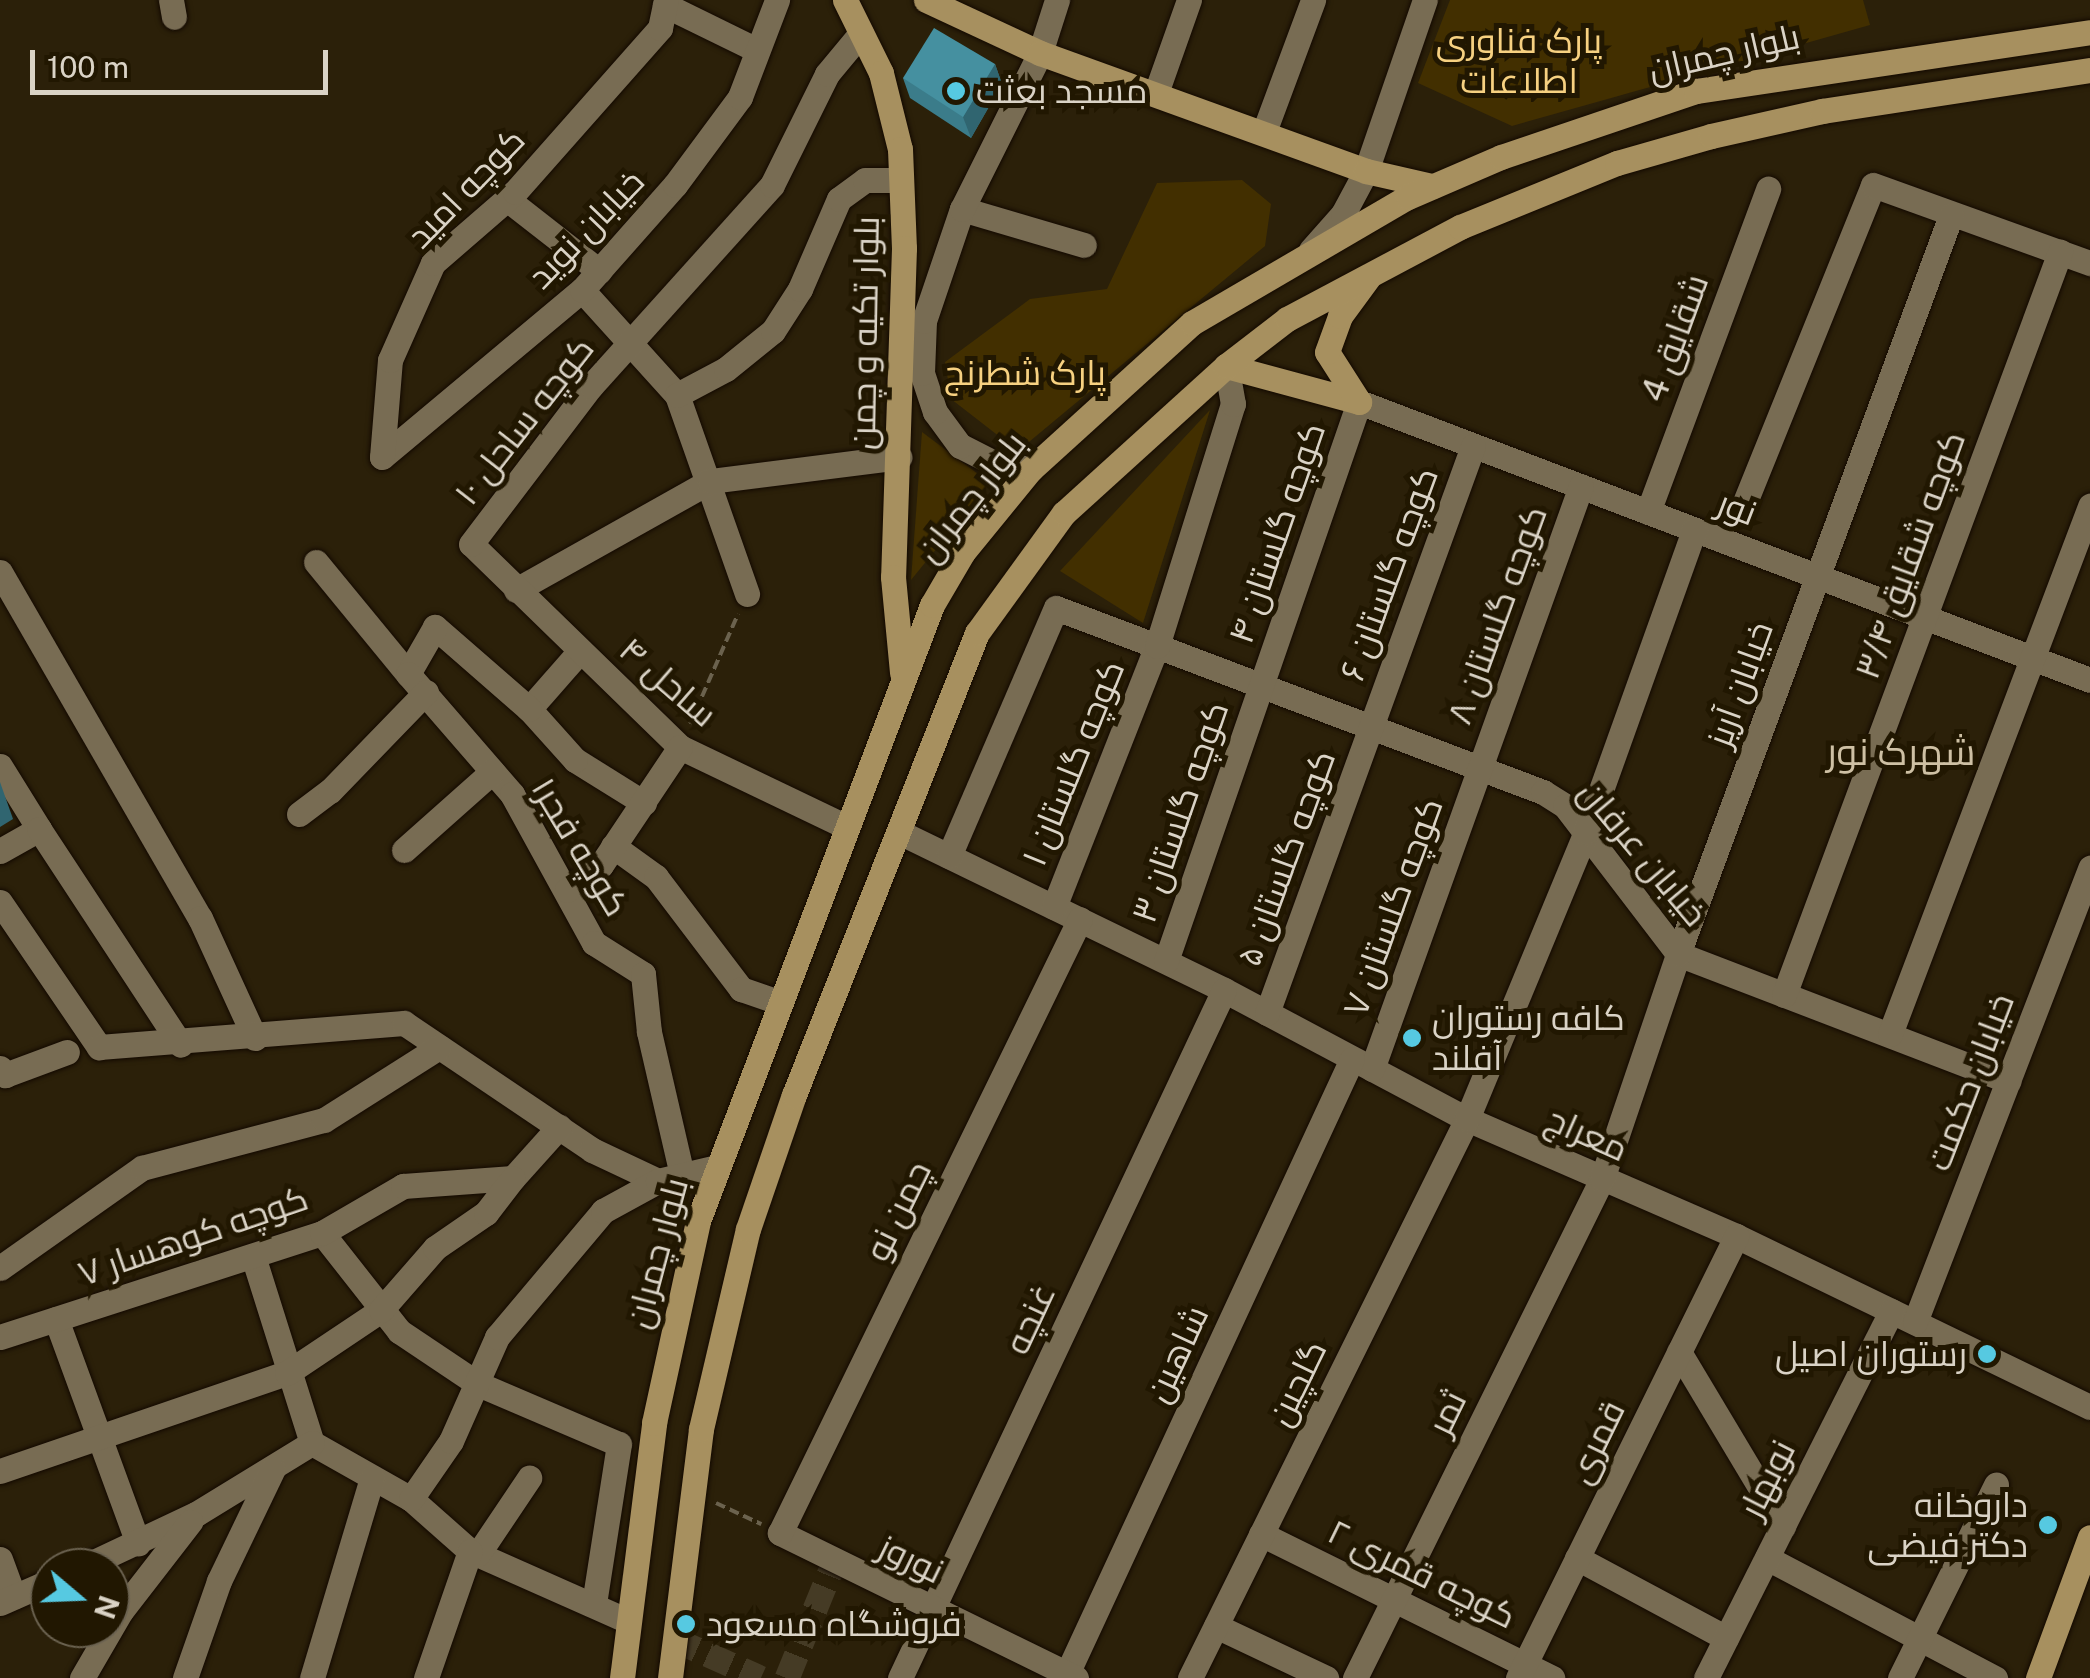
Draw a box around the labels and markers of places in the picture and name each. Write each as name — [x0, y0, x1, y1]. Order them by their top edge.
place label: مسجد بعثت — [976, 70, 1147, 112]
marker: مسجد بعثت — [945, 80, 967, 102]
place label: کافه رستوران آفلند — [1432, 997, 1625, 1079]
marker: کافه رستوران آفلند — [1401, 1027, 1423, 1049]
place label: رستوران اصیل — [1775, 1333, 1967, 1375]
marker: رستوران اصیل — [1976, 1343, 1998, 1365]
place label: داروخانه دکتر فیضی — [1868, 1484, 2028, 1566]
marker: داروخانه دکتر فیضی — [2037, 1514, 2059, 1536]
place label: فروشگاه مسعود — [706, 1603, 962, 1645]
marker: فروشگاه مسعود — [675, 1613, 697, 1635]

